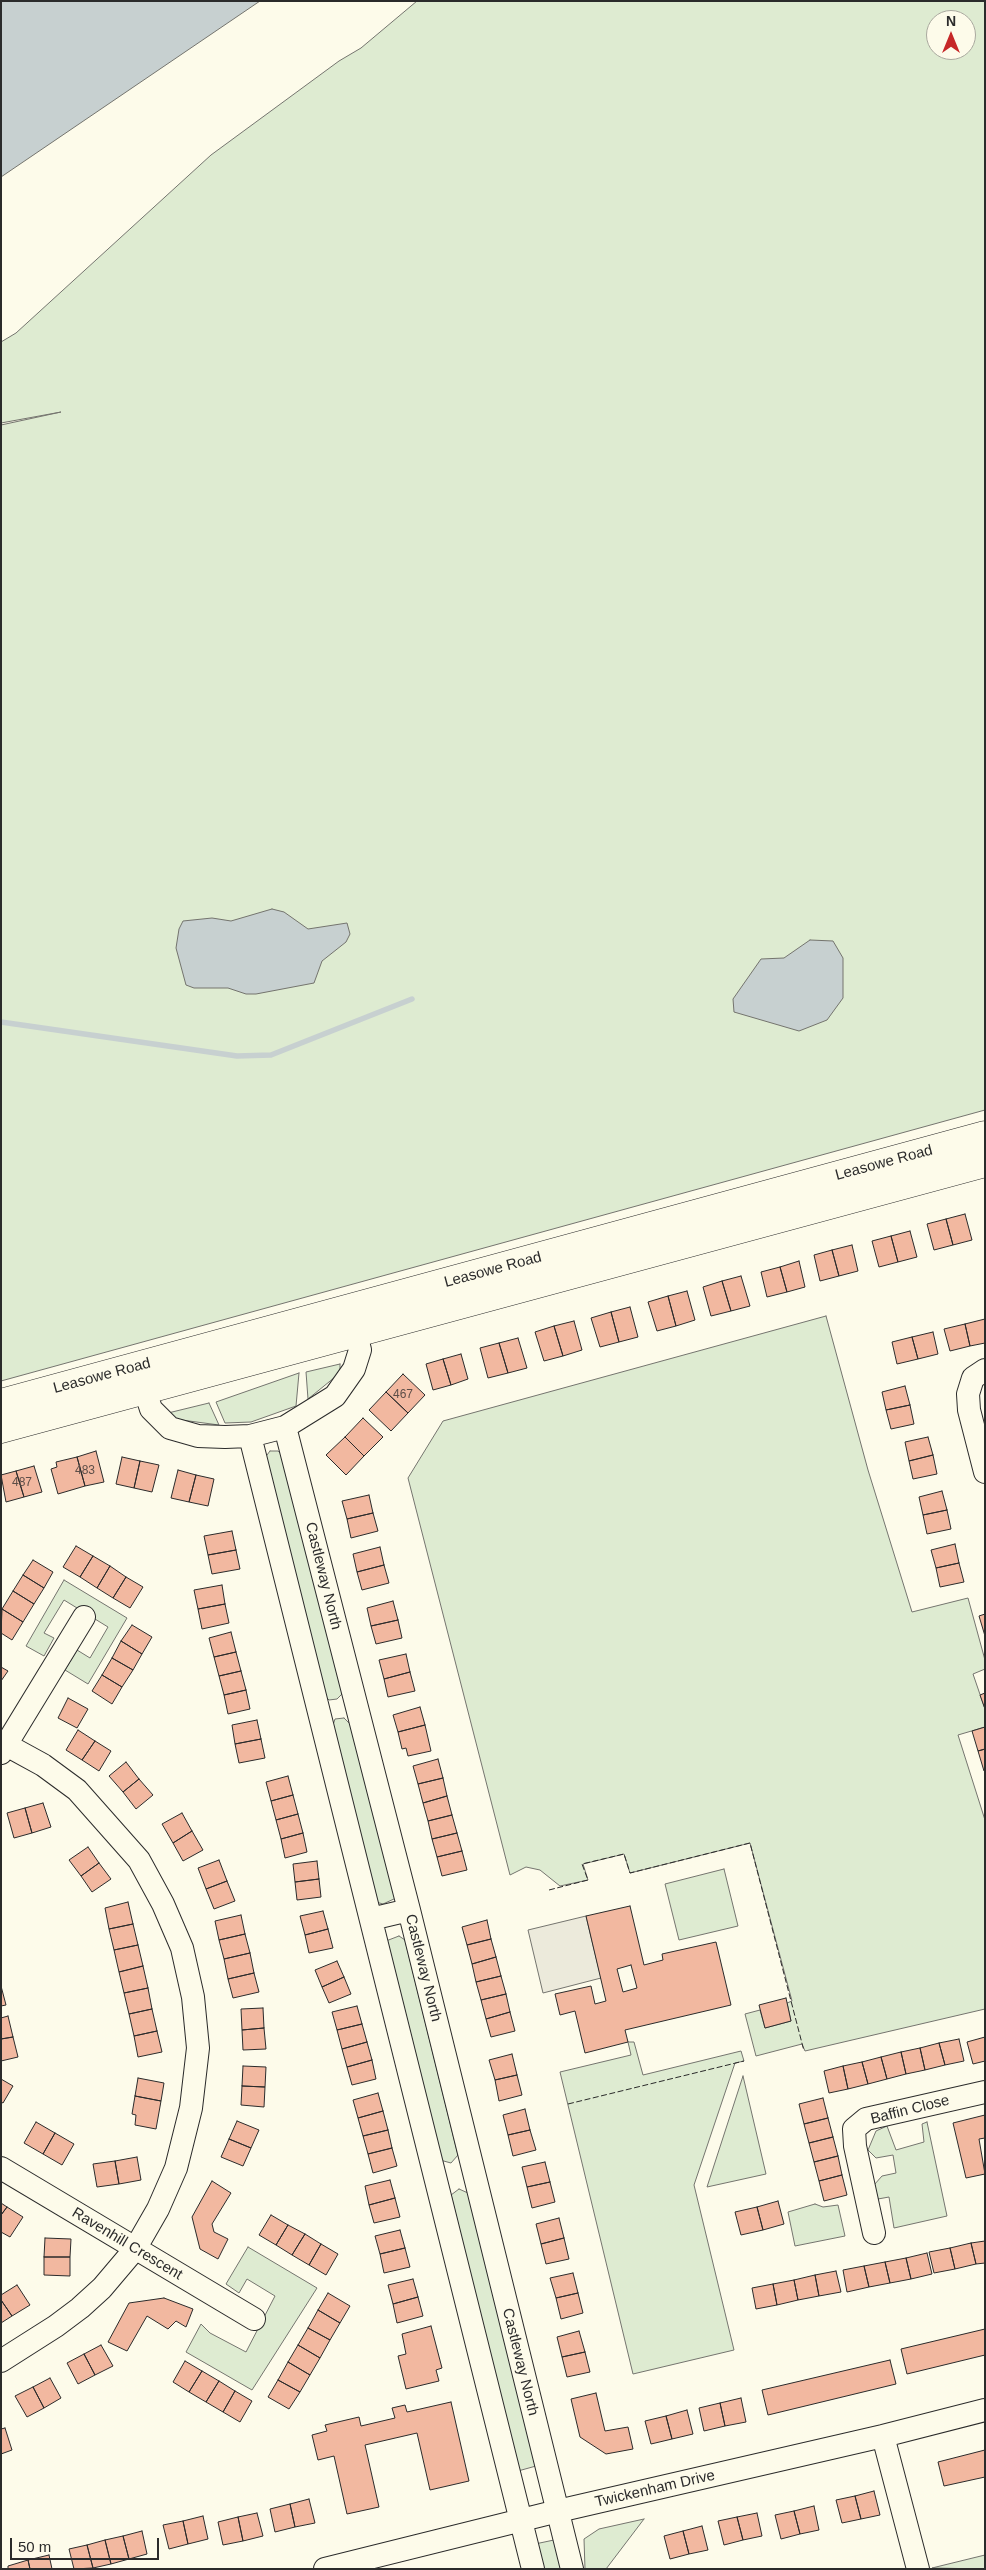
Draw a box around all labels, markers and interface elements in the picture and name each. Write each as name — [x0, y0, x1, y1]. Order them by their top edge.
north arrow — [926, 10, 976, 60]
text: N — [946, 13, 956, 29]
street label: Leasowe Road — [833, 1141, 935, 1185]
street label: Leasowe Road — [442, 1248, 544, 1292]
street label: Leasowe Road — [51, 1354, 153, 1398]
house number: 467 — [393, 1388, 413, 1402]
house number: 483 — [75, 1464, 95, 1478]
house number: 487 — [12, 1476, 32, 1490]
street label: Castleway North — [301, 1520, 345, 1632]
street label: Castleway North — [401, 1912, 445, 2024]
street label: Baffin Close — [869, 2092, 951, 2128]
street label: Ravenhill Crescent — [68, 2204, 186, 2284]
street label: Castleway North — [498, 2306, 542, 2418]
street label: Twickenham Drive — [593, 2466, 717, 2512]
scale bar — [12, 2528, 161, 2560]
text: 50 m — [18, 2538, 51, 2555]

